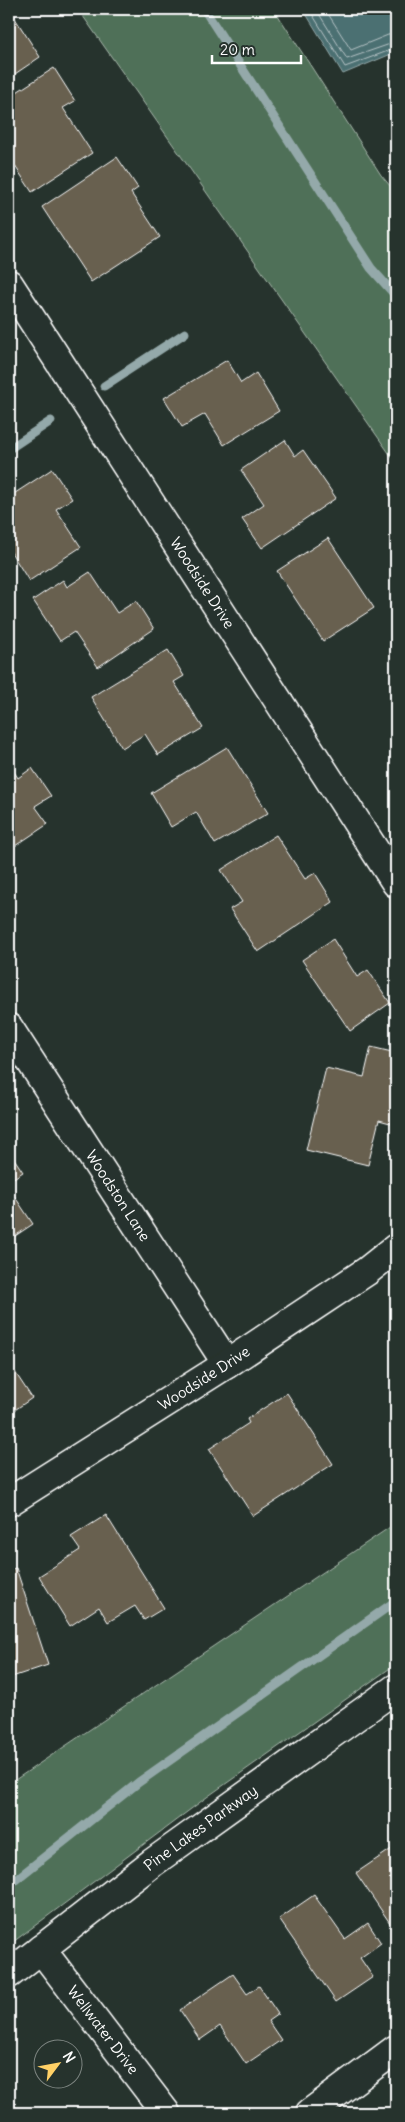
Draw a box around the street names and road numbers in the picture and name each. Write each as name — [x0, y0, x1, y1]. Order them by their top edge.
street label: Woodside Drive — [166, 534, 239, 632]
street label: Woodston Lane — [82, 1146, 155, 1245]
street label: Woodside Drive — [154, 1342, 253, 1414]
street label: Pine Lakes Parkway — [140, 1781, 261, 1875]
street label: Wellwater Drive — [63, 1982, 143, 2078]

